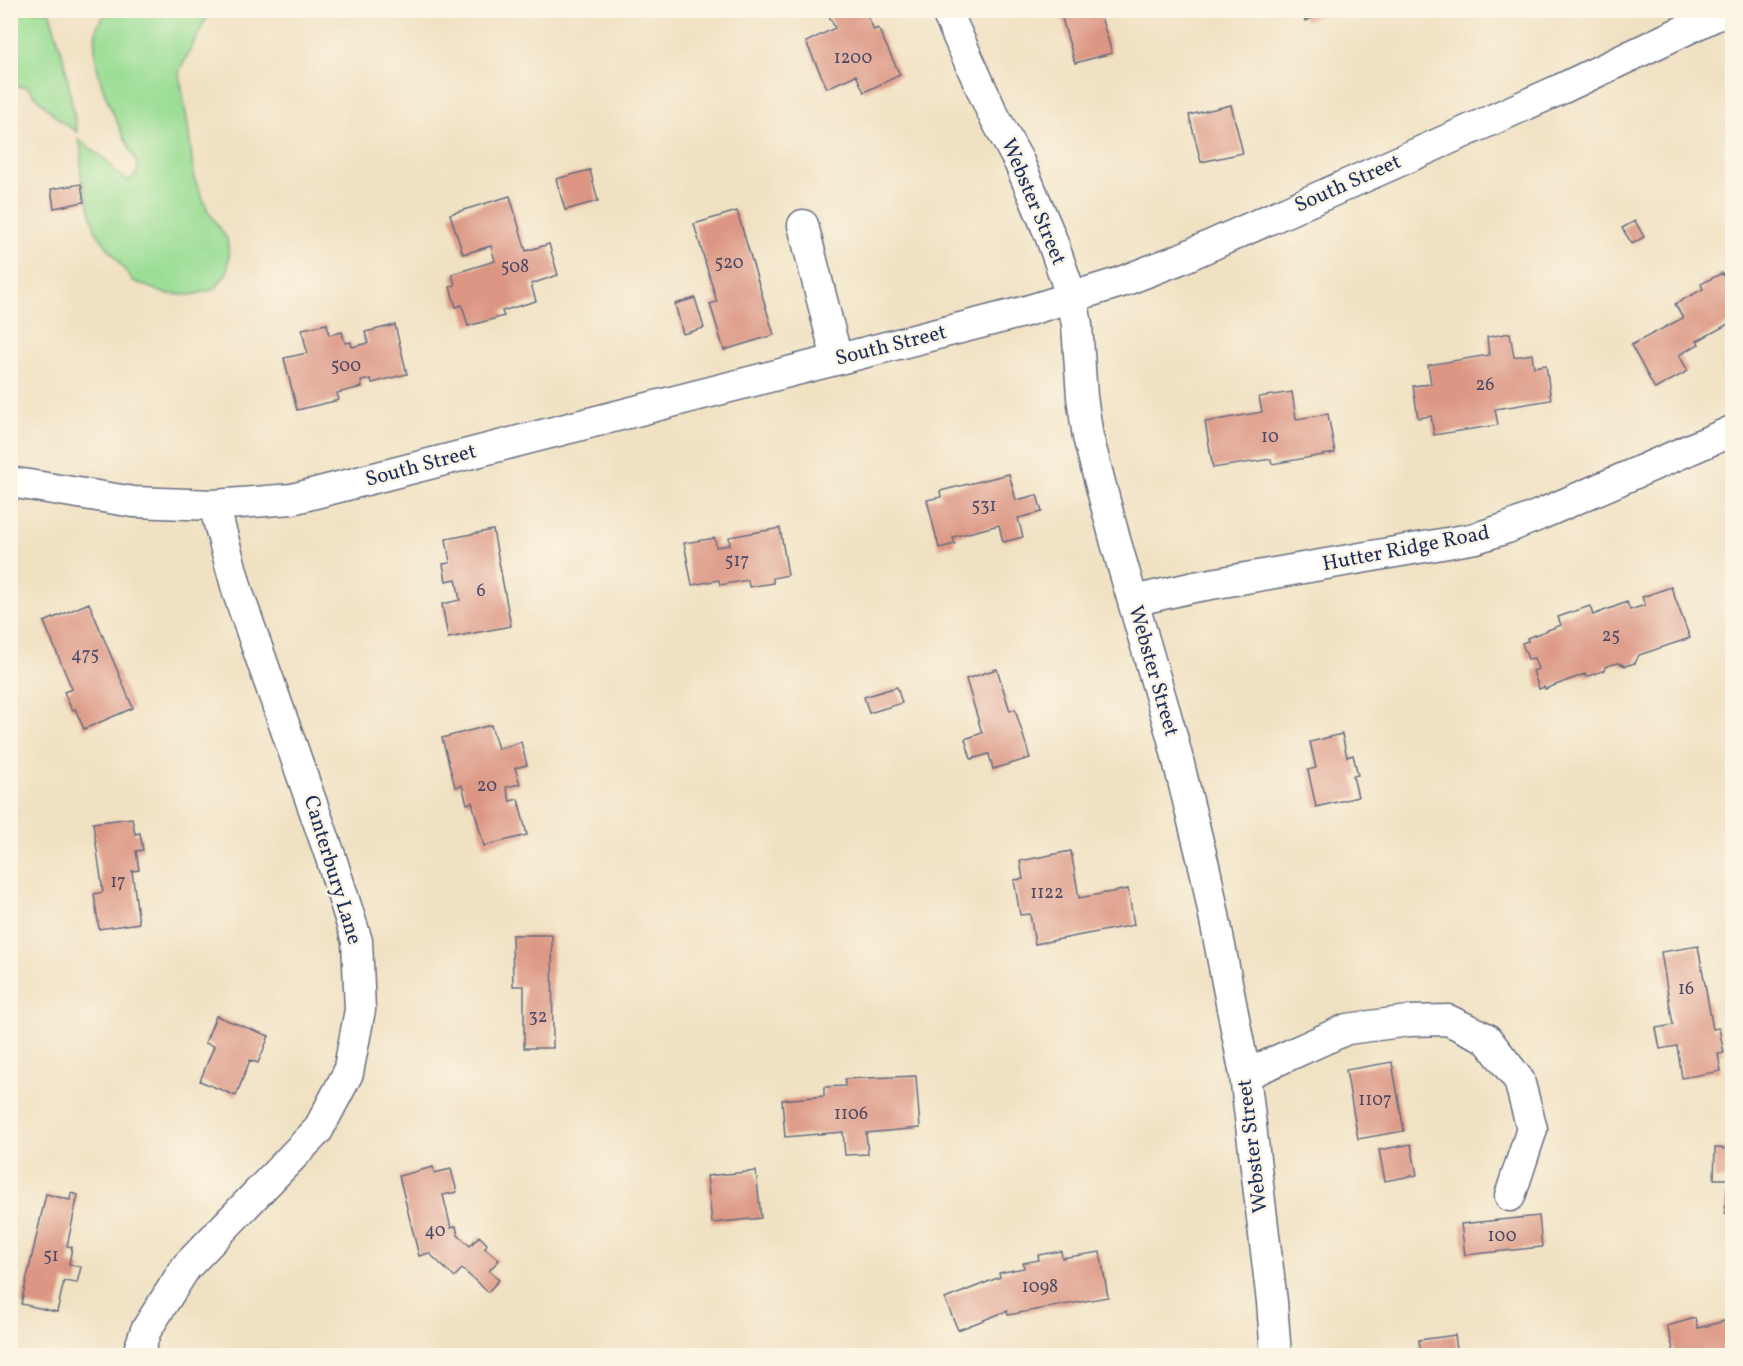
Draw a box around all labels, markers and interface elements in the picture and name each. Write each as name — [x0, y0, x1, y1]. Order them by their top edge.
house number: 1200 — [834, 46, 872, 71]
street label: Webster Street — [993, 134, 1073, 270]
street label: South Street — [1290, 148, 1406, 220]
house number: 520 — [715, 251, 744, 276]
house number: 508 — [501, 255, 529, 280]
street label: South Street — [832, 318, 950, 374]
house number: 500 — [331, 354, 361, 379]
house number: 26 — [1476, 373, 1494, 398]
house number: 10 — [1261, 425, 1279, 450]
street label: South Street — [362, 437, 480, 495]
house number: 531 — [972, 494, 996, 519]
street label: Hutter Ridge Road — [1320, 519, 1492, 579]
house number: 517 — [725, 549, 749, 574]
house number: 6 — [476, 579, 486, 604]
street label: Webster Street — [1120, 602, 1186, 740]
house number: 25 — [1602, 624, 1620, 649]
house number: 475 — [71, 643, 99, 668]
house number: 20 — [477, 774, 497, 799]
street label: Canterbury Lane — [296, 792, 368, 948]
house number: 17 — [110, 870, 126, 895]
house number: 1122 — [1030, 881, 1064, 906]
house number: 16 — [1678, 977, 1694, 1002]
house number: 32 — [529, 1005, 547, 1030]
street label: Webster Street — [1230, 1077, 1276, 1215]
house number: 1107 — [1358, 1088, 1392, 1113]
house number: 1106 — [834, 1102, 868, 1127]
house number: 40 — [424, 1219, 446, 1244]
house number: 100 — [1488, 1224, 1517, 1249]
house number: 51 — [43, 1244, 59, 1269]
house number: 1098 — [1022, 1275, 1058, 1300]

